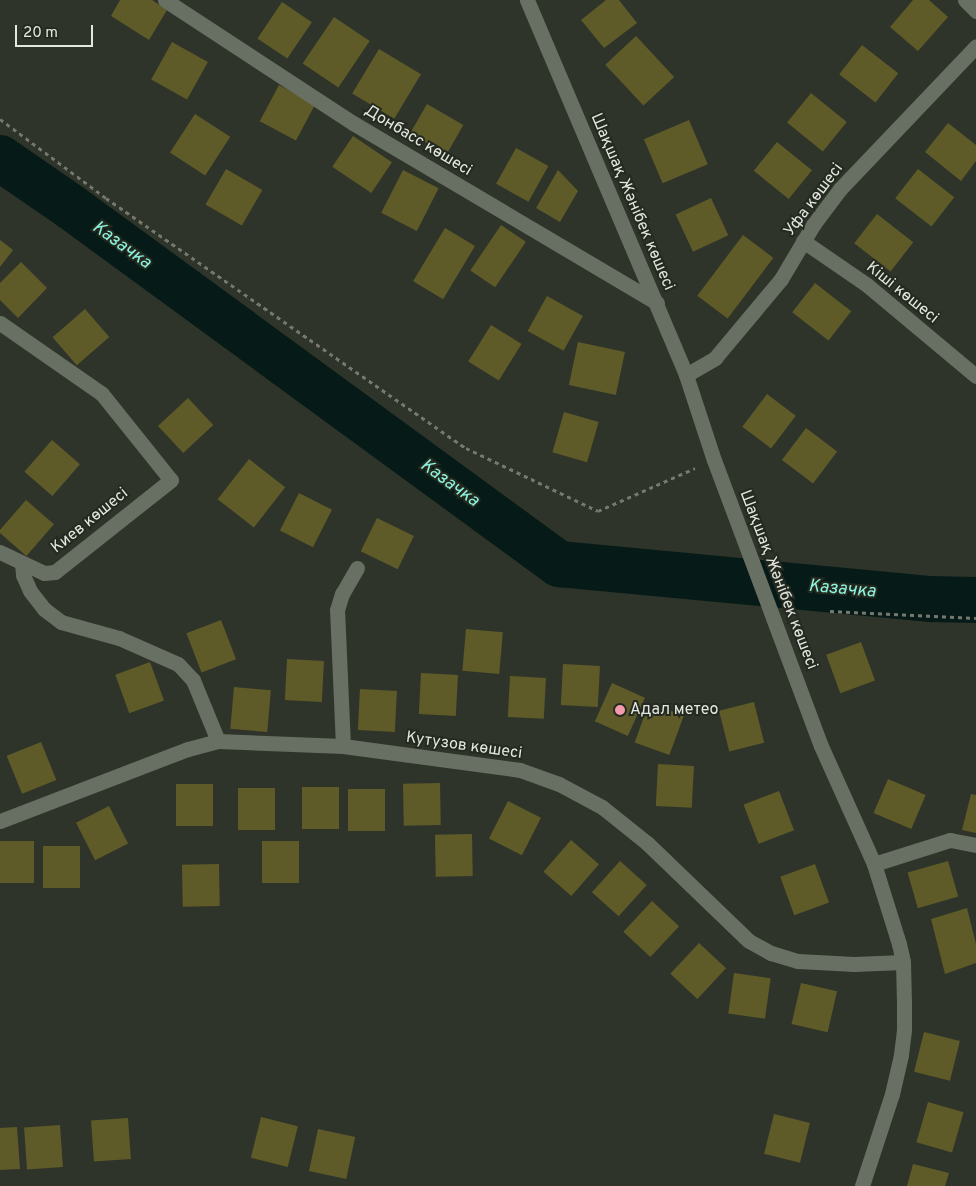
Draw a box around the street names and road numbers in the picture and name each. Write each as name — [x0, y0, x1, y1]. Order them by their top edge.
street label: Донбасс көшесі — [361, 101, 475, 181]
street label: Шақшақ Жәнібек көшесі — [586, 110, 678, 294]
street label: Уфа көшесі — [780, 160, 848, 240]
street label: Кіші көшесі — [862, 258, 942, 328]
street label: Киев көшесі — [48, 484, 132, 558]
street label: Шақшақ Жәнібек көшесі — [735, 488, 821, 672]
street label: Кутузов көшесі — [405, 728, 523, 764]

